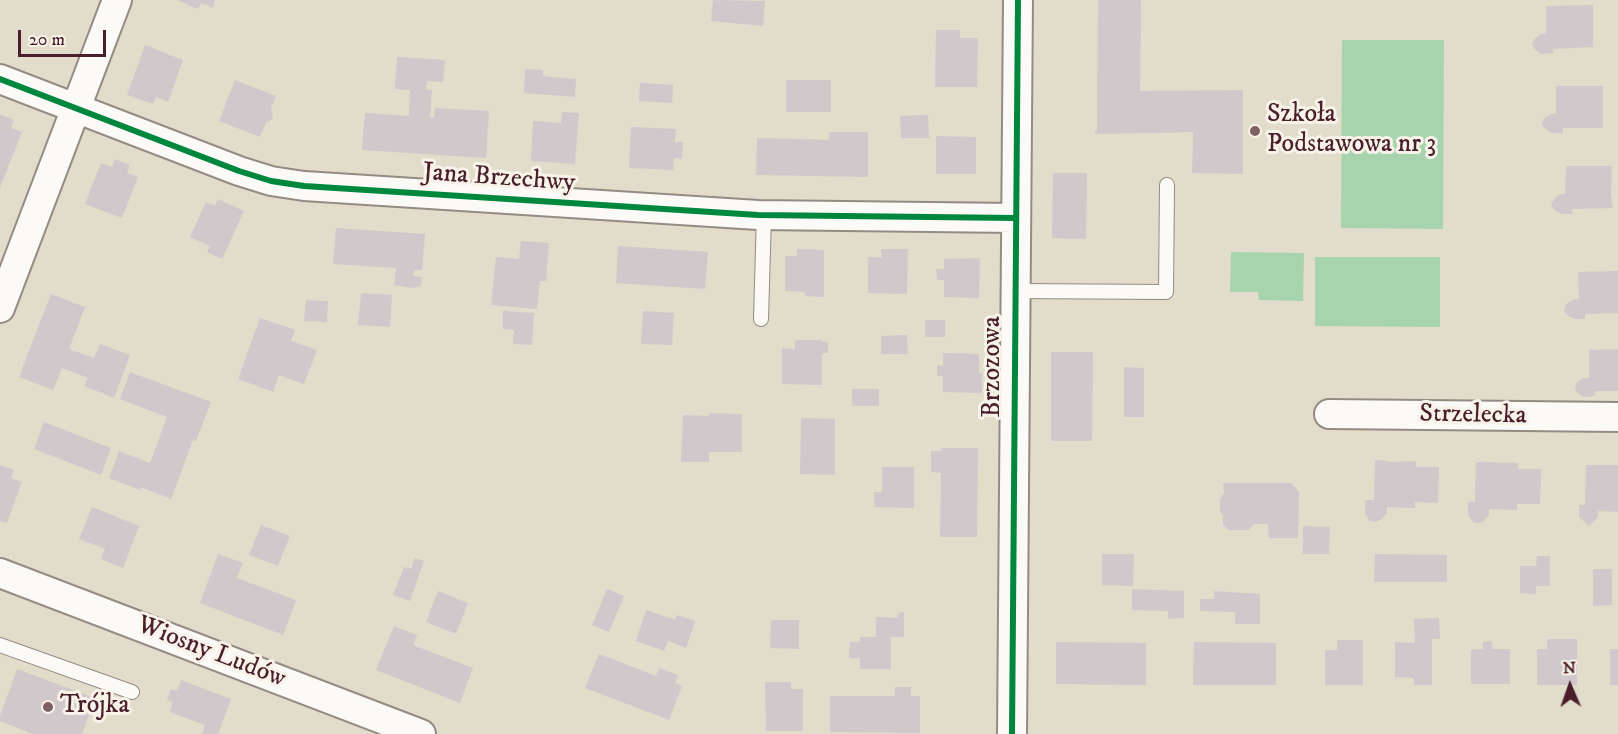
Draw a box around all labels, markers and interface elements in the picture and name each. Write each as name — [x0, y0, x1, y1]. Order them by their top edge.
scale bar — [21, 18, 110, 56]
text: 20 m — [29, 29, 65, 51]
place label: Szkoła Podstawowa nr 3 — [1267, 100, 1436, 162]
marker: Szkoła Podstawowa nr 3 — [1248, 124, 1262, 138]
street label: Jana Brzechwy — [422, 158, 576, 200]
street label: Brzozowa — [978, 316, 1010, 418]
street label: Strzelecka — [1419, 399, 1527, 433]
street label: Wiosny Ludów — [132, 610, 290, 696]
north arrow — [1540, 656, 1600, 716]
text: N — [1562, 658, 1576, 678]
place label: Trójka — [60, 691, 130, 723]
marker: Trójka — [41, 700, 55, 714]

